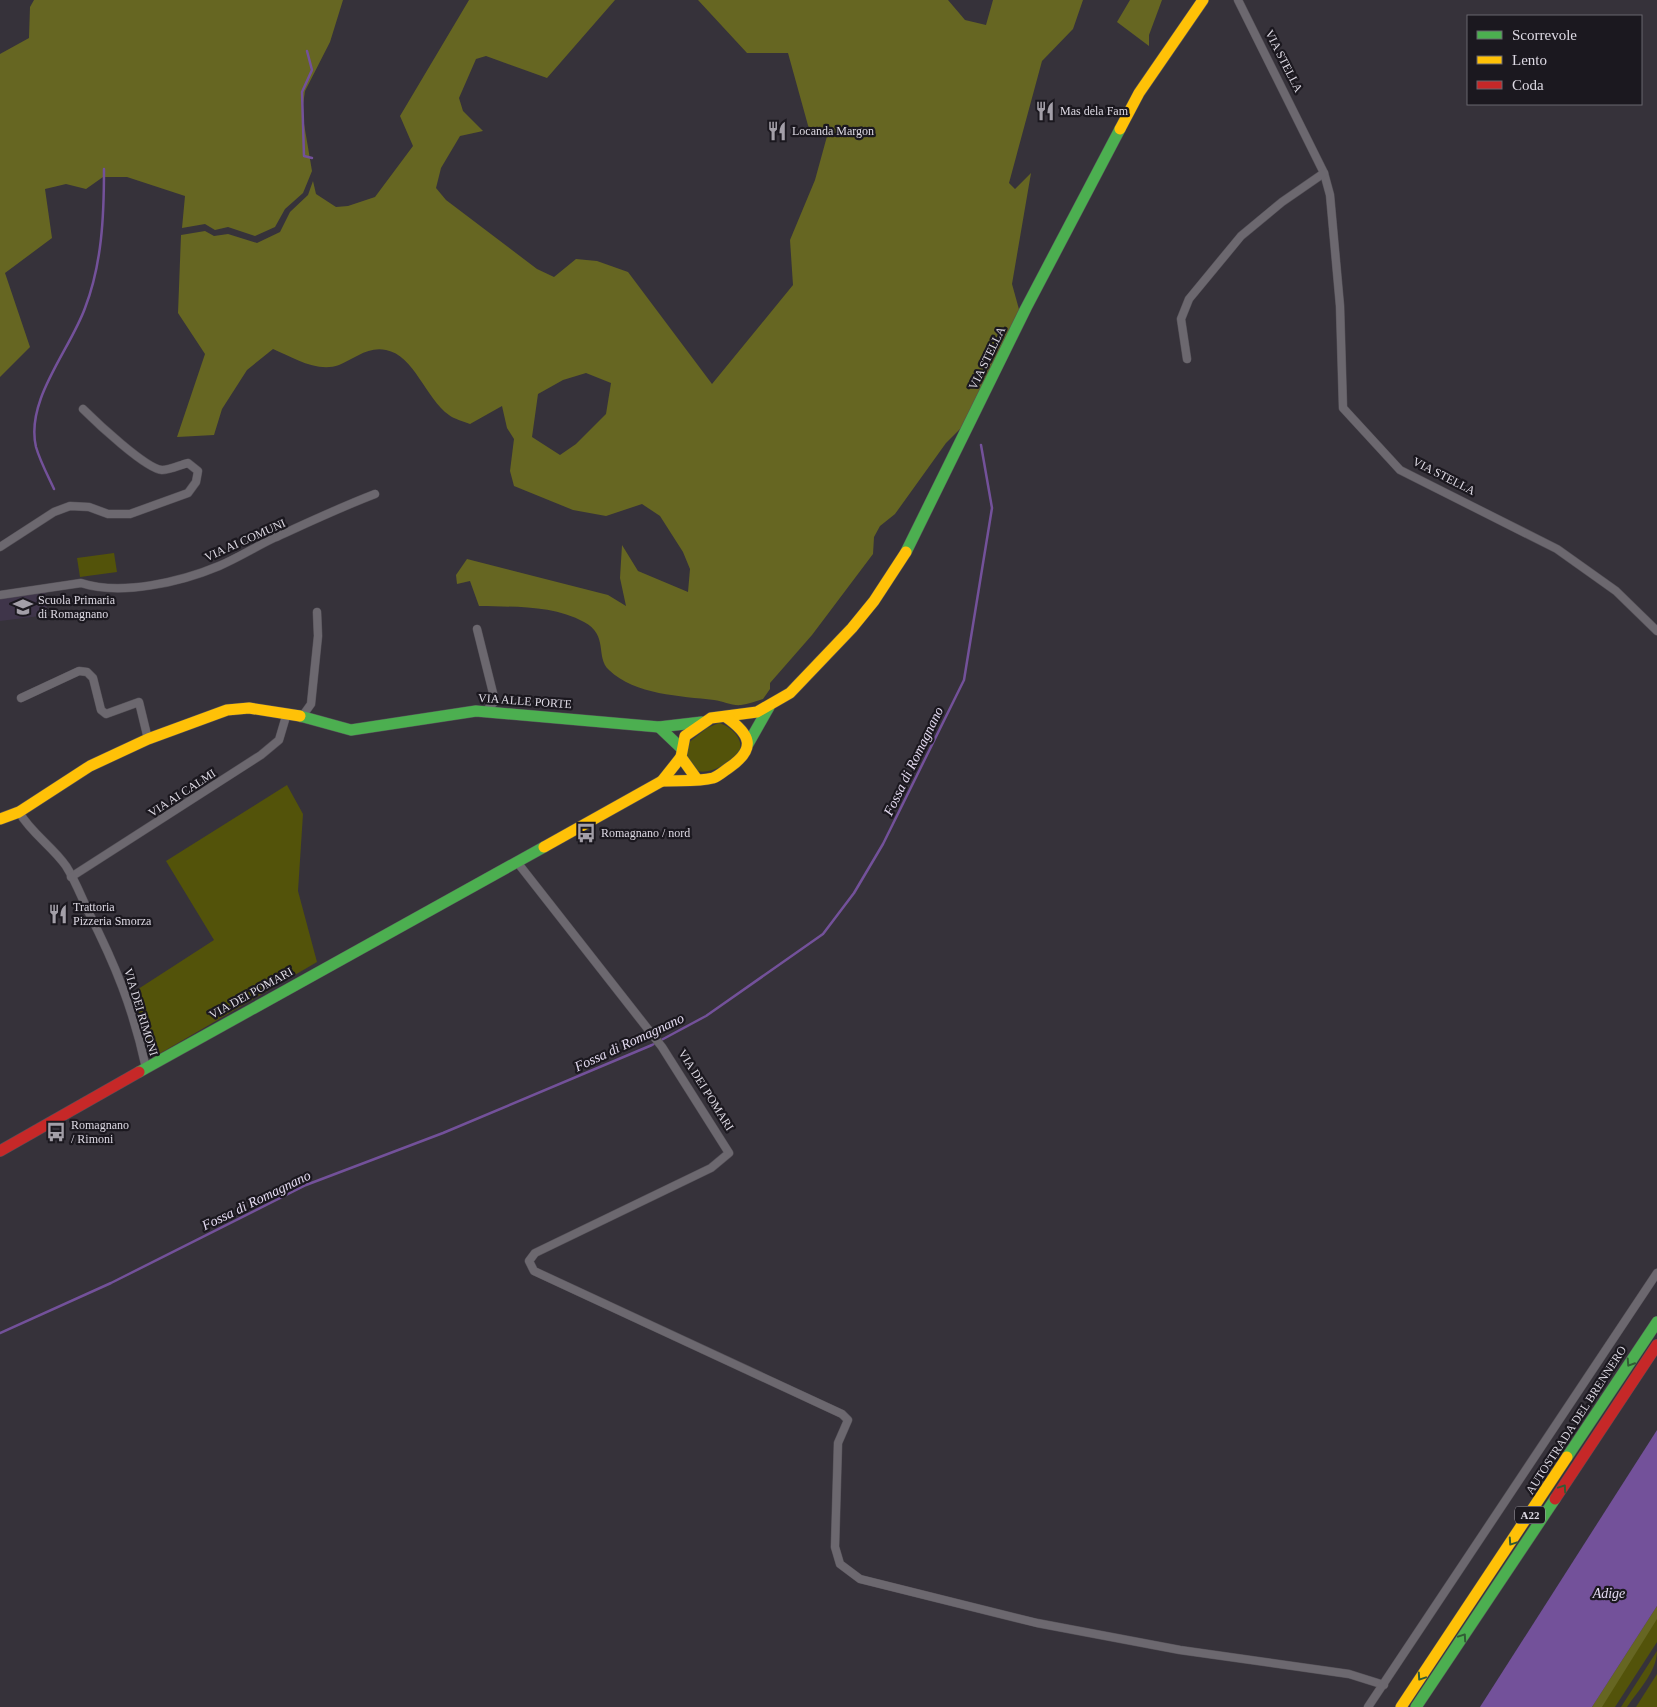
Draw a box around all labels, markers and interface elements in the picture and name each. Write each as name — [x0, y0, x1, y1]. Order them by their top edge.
legend — [1467, 15, 1642, 105]
street label: VIA STELLA — [1262, 27, 1306, 95]
text: Scorrevole — [1512, 27, 1577, 43]
text: Lento — [1512, 52, 1547, 68]
text: Coda — [1512, 77, 1544, 93]
restaurant icon: Mas dela Fam — [1034, 100, 1056, 122]
place label: Mas dela Fam — [1060, 104, 1129, 118]
restaurant icon: Locanda Margon — [766, 120, 788, 142]
place label: Locanda Margon — [792, 124, 874, 138]
street label: VIA STELLA — [966, 324, 1008, 392]
street label: VIA STELLA — [1410, 454, 1478, 498]
street label: VIA AI COMUNI — [202, 516, 288, 564]
place label: Scuola Primaria di Romagnano — [38, 593, 116, 621]
school or university icon: Scuola Primaria di Romagnano — [12, 596, 34, 618]
street label: VIA ALLE PORTE — [478, 691, 572, 711]
water label: Fossa di Romagnano — [880, 704, 946, 819]
street label: VIA AI CALMI — [146, 766, 218, 820]
bus stop icon: Romagnano / nord — [575, 822, 597, 844]
place label: Romagnano / nord — [601, 826, 690, 840]
place label: Trattoria Pizzeria Smorza — [73, 900, 152, 928]
restaurant icon: Trattoria Pizzeria Smorza — [47, 903, 69, 925]
street label: VIA DEI POMARI — [207, 964, 295, 1022]
street label: VIA DEI RIMONI — [121, 967, 161, 1057]
water label: Fossa di Romagnano — [571, 1011, 686, 1075]
street label: VIA DEI POMARI — [675, 1047, 737, 1133]
place label: Romagnano / Rimoni — [71, 1118, 129, 1146]
bus stop icon: Romagnano / Rimoni — [45, 1121, 67, 1143]
water label: Fossa di Romagnano — [199, 1168, 313, 1234]
street label: AUTOSTRADA DEL BRENNERO — [1523, 1343, 1629, 1497]
one-way arrow — [1627, 1357, 1637, 1366]
one-way arrow — [1557, 1484, 1566, 1494]
road number: A22 — [1515, 1506, 1545, 1524]
one-way arrow — [1508, 1537, 1518, 1546]
water label: Adige — [1592, 1586, 1625, 1601]
one-way arrow — [1456, 1634, 1466, 1643]
one-way arrow — [1418, 1671, 1427, 1681]

